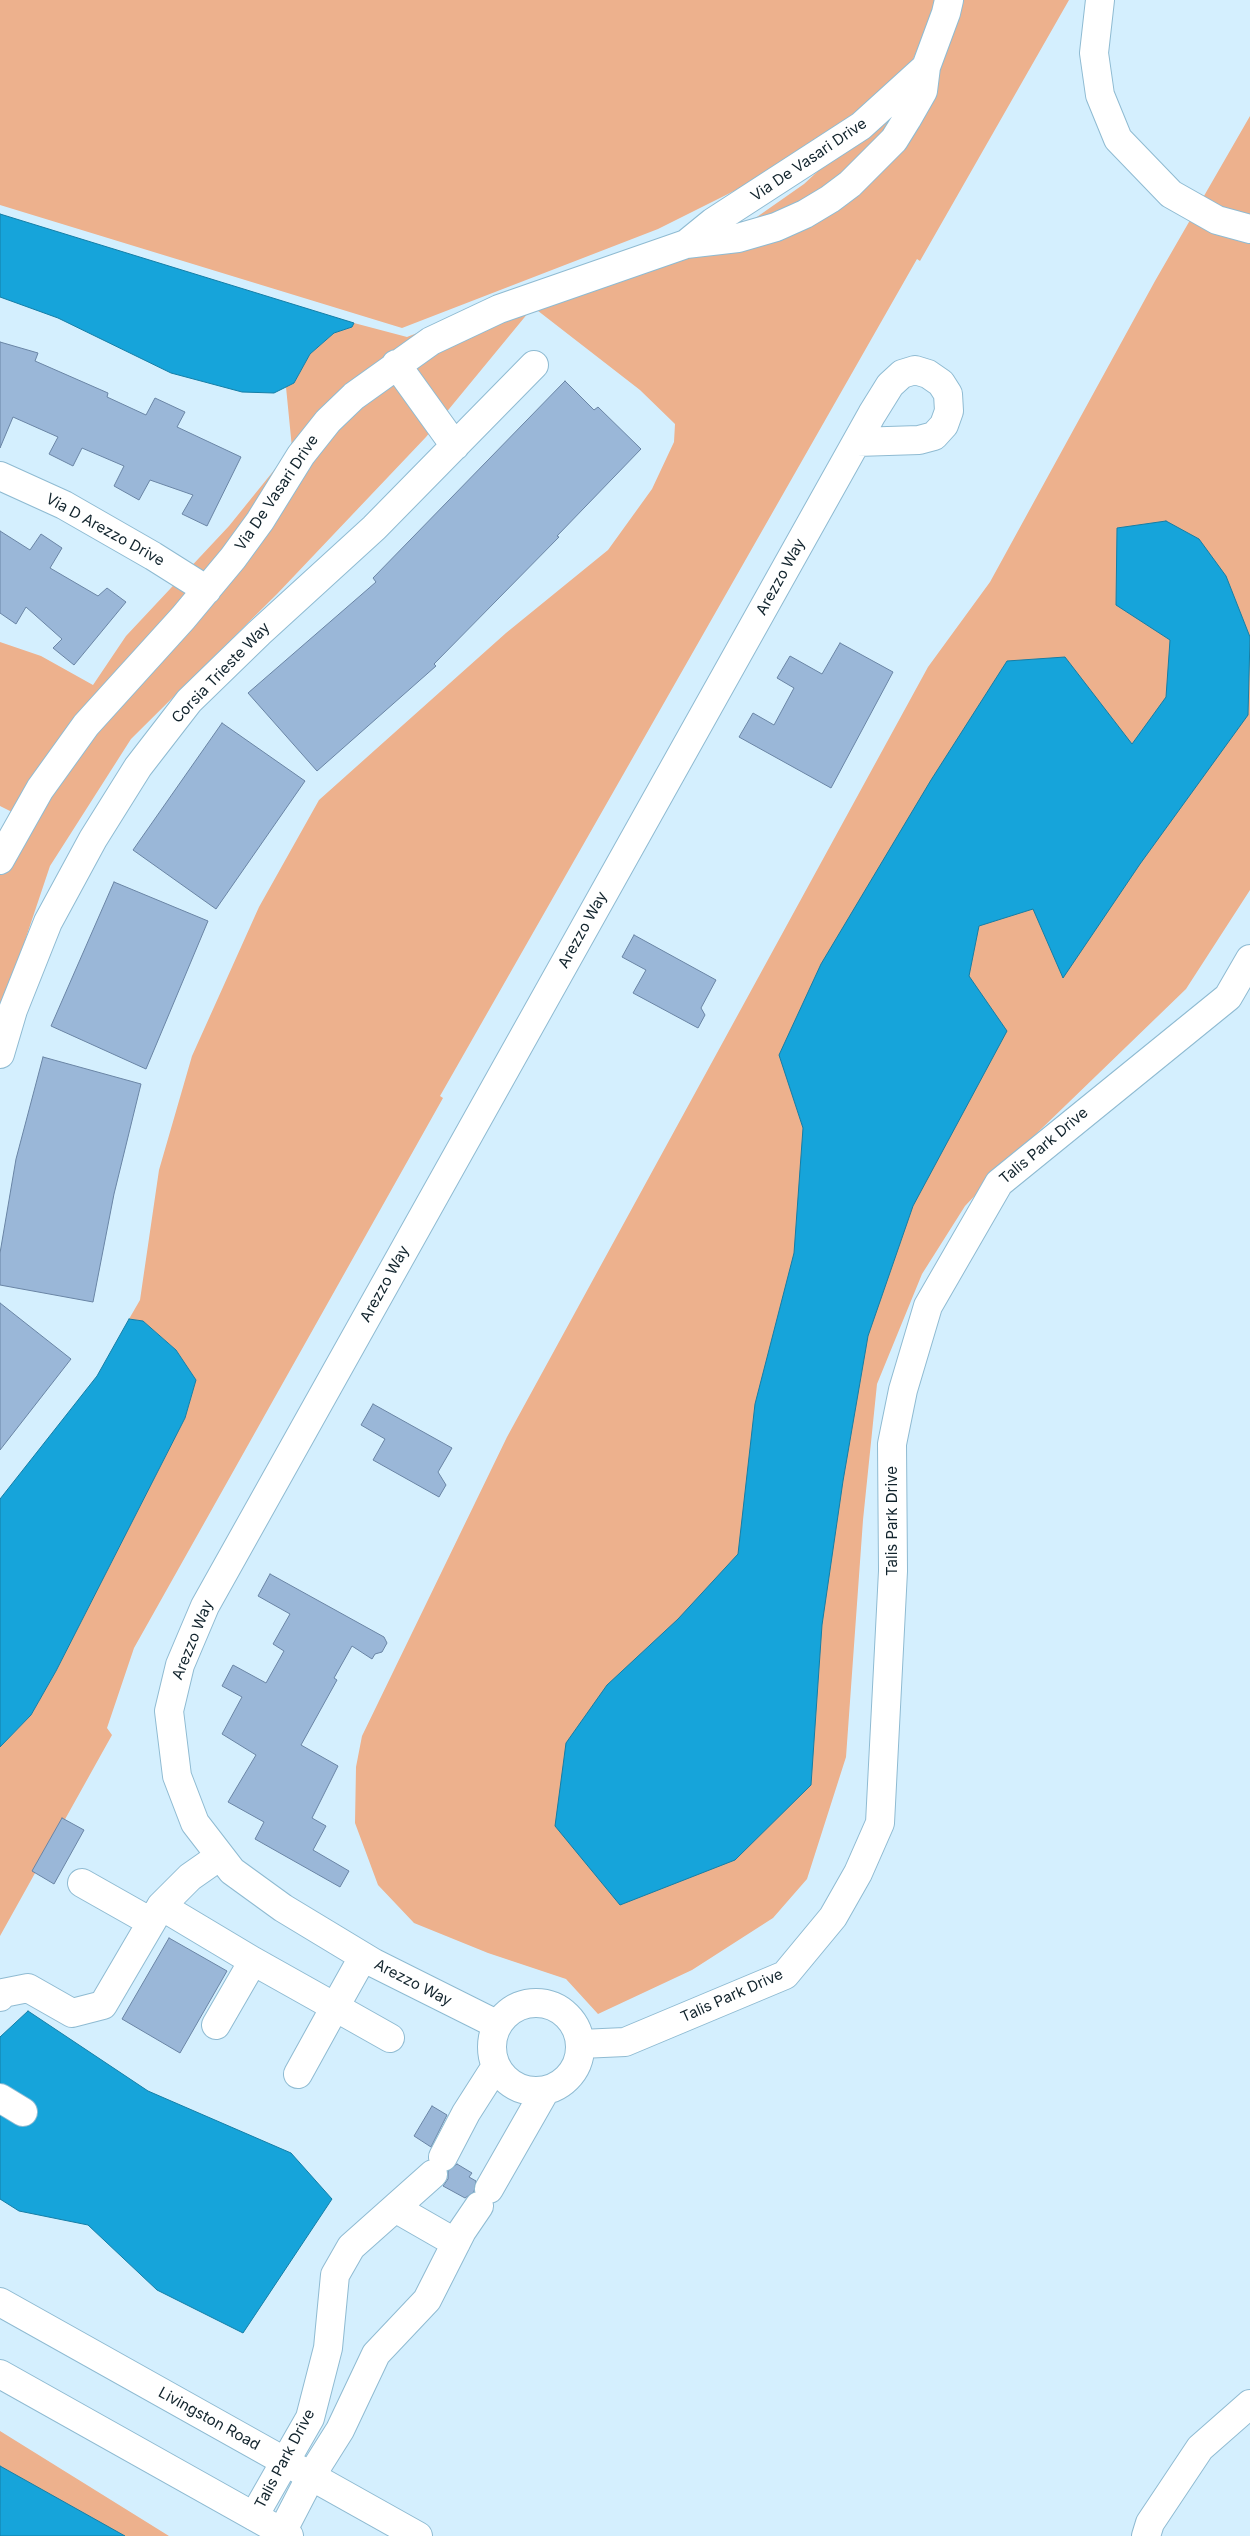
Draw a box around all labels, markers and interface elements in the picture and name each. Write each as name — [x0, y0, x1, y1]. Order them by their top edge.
street label: Via De Vasari Drive — [748, 115, 870, 205]
street label: Via De Vasari Drive — [232, 432, 322, 554]
street label: Via D Arezzo Drive — [43, 490, 167, 570]
street label: Arezzo Way — [753, 536, 809, 618]
street label: Corsia Trieste Way — [168, 619, 274, 727]
street label: Arezzo Way — [555, 889, 611, 971]
street label: Talis Park Drive — [996, 1104, 1092, 1188]
street label: Arezzo Way — [357, 1243, 413, 1325]
street label: Talis Park Drive — [883, 1466, 901, 1576]
street label: Arezzo Way — [169, 1597, 217, 1683]
street label: Arezzo Way — [371, 1956, 455, 2010]
street label: Talis Park Drive — [678, 1965, 786, 2027]
street label: Livingston Road — [155, 2384, 263, 2454]
street label: Talis Park Drive — [251, 2406, 319, 2512]

